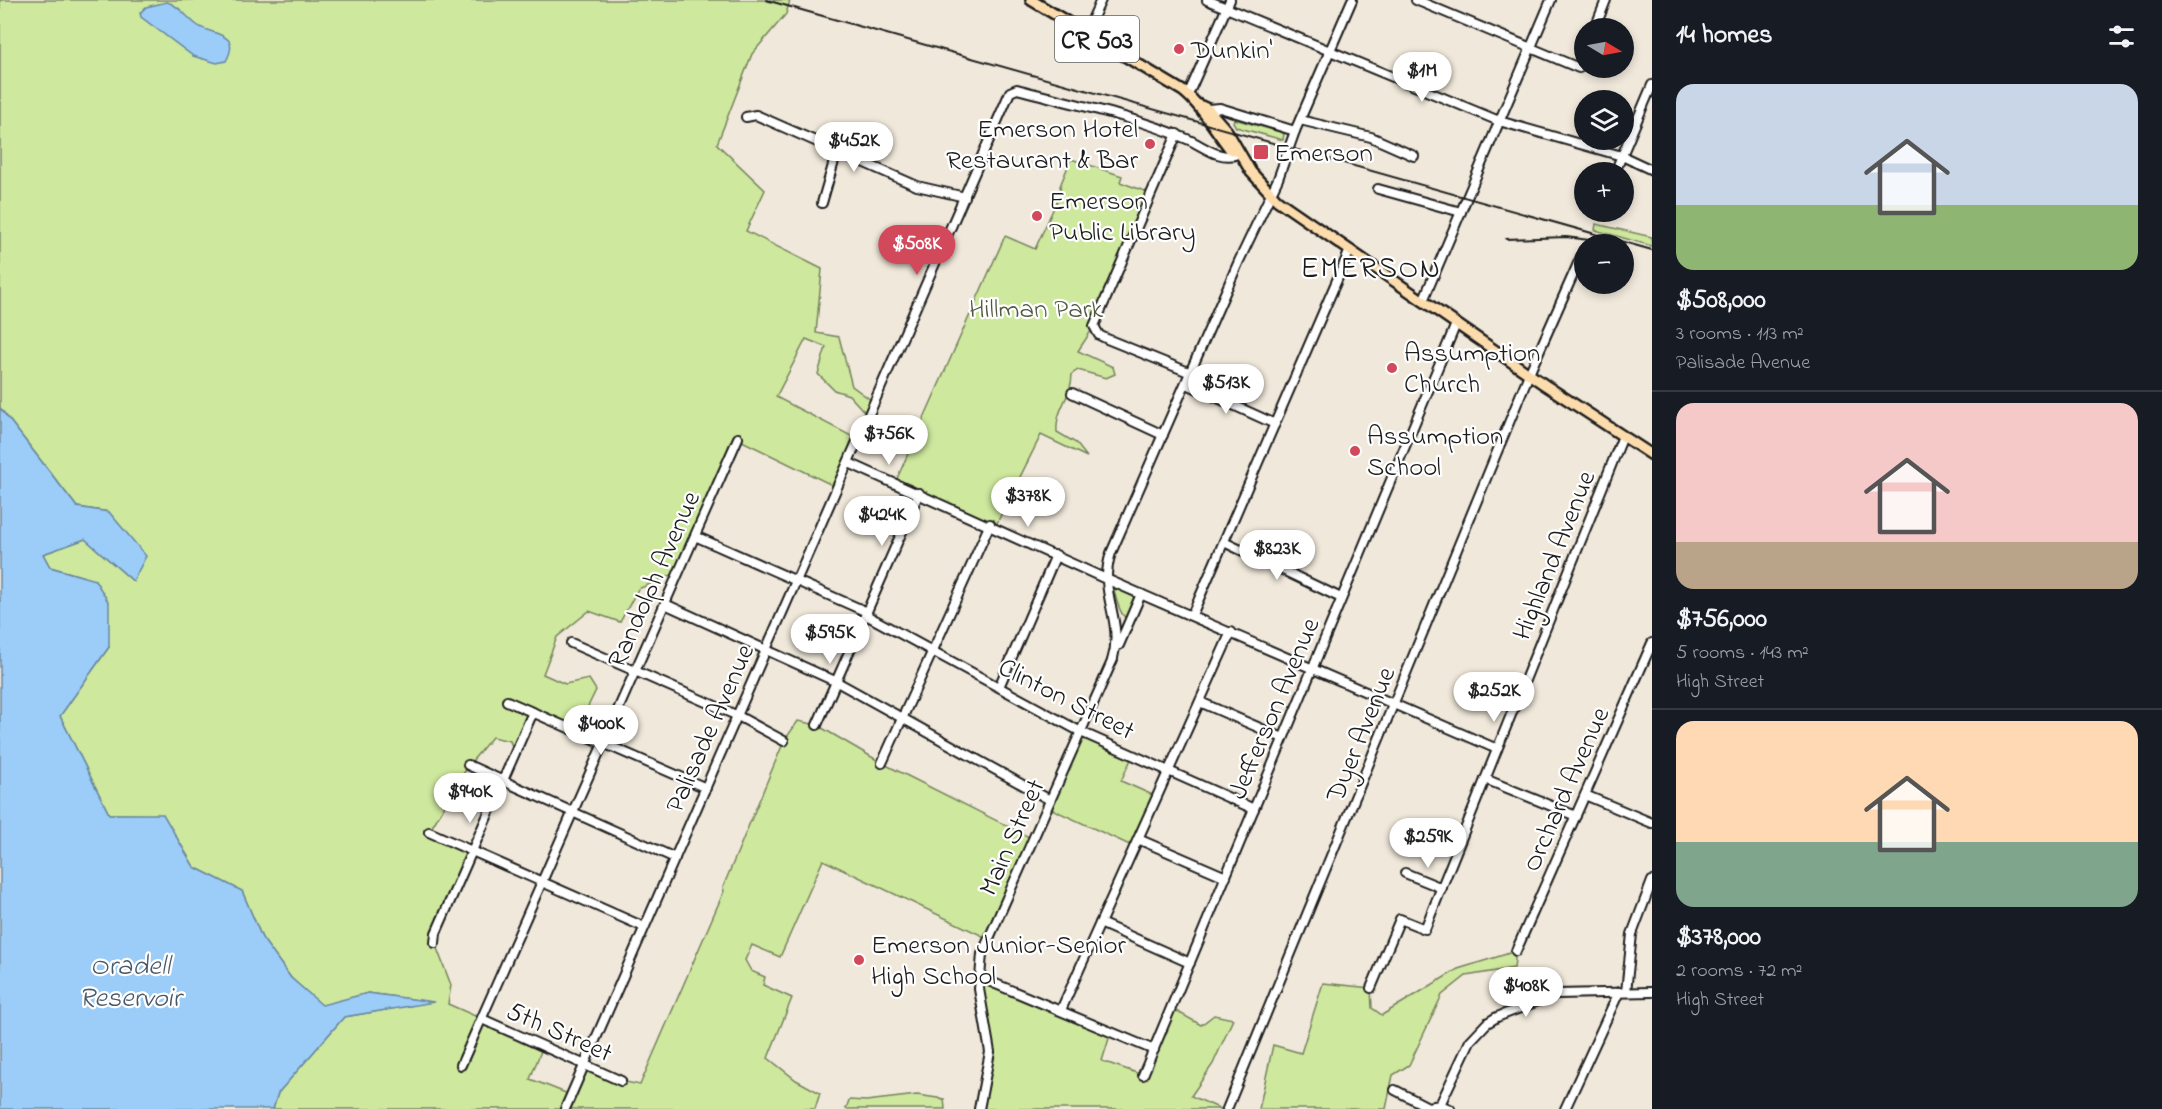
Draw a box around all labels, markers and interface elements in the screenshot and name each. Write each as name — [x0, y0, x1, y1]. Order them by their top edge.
road number: CR 503 — [1055, 16, 1139, 62]
text: 14 homes — [1676, 17, 1772, 55]
north arrow — [1574, 18, 1634, 78]
map controls — [1574, 18, 1634, 294]
icon: filters — [2105, 20, 2138, 53]
place label: Dunkin' — [1190, 32, 1272, 71]
marker: Dunkin' — [1172, 42, 1186, 56]
pin: $1M — [1393, 52, 1451, 103]
text: $1M — [1407, 57, 1437, 86]
button: layers — [1574, 90, 1634, 150]
place label: Emerson Hotel Restaurant & Bar — [946, 111, 1139, 181]
pin: $452K — [812, 122, 896, 173]
icon: home — [1853, 123, 1961, 231]
text: $452K — [828, 127, 880, 156]
place label: Emerson — [1274, 135, 1373, 174]
marker: Emerson Hotel Restaurant & Bar — [1143, 137, 1157, 151]
marker: Emerson — [1252, 143, 1270, 161]
button: + — [1574, 162, 1634, 222]
place label: Emerson Public Library — [1049, 183, 1195, 253]
marker: Emerson Public Library — [1030, 209, 1044, 223]
pin: $508K — [875, 225, 959, 276]
text: $508K — [892, 230, 942, 259]
button: − — [1574, 234, 1634, 294]
district label: EMERSON — [1301, 248, 1441, 292]
text: $508,000 — [1676, 282, 1766, 320]
park label: Hillman Park — [969, 291, 1103, 330]
text: 3 rooms · 113 m² — [1676, 320, 1804, 349]
place label: Assumption Church — [1404, 335, 1540, 405]
text: Palisade Avenue — [1676, 349, 1810, 378]
marker: Assumption Church — [1385, 361, 1399, 375]
pin: $513K — [1184, 364, 1268, 415]
text: $513K — [1202, 369, 1250, 398]
pin: $756K — [847, 415, 931, 466]
place label: Assumption School — [1367, 418, 1503, 488]
text: $756K — [864, 420, 914, 449]
icon: home — [1853, 442, 1961, 550]
marker: Assumption School — [1348, 444, 1362, 458]
street label: Highland Avenue — [1504, 465, 1607, 646]
pin: $378K — [986, 477, 1070, 528]
text: $378K — [1005, 482, 1051, 511]
street label: Randolph Avenue — [599, 485, 712, 675]
pin: $424K — [840, 496, 924, 547]
text: $424K — [858, 501, 906, 530]
pin: $823K — [1235, 530, 1319, 581]
text: $823K — [1253, 535, 1301, 564]
text: $756,000 — [1676, 601, 1767, 639]
street label: Jefferson Avenue — [1220, 611, 1331, 806]
pin: $595K — [788, 614, 872, 665]
text: $595K — [805, 619, 855, 648]
street label: Palisade Avenue — [657, 638, 766, 820]
text: 5 rooms · 143 m² — [1676, 639, 1809, 668]
street label: Clinton Street — [991, 649, 1141, 751]
street label: Dyer Avenue — [1317, 661, 1407, 809]
text: High Street — [1676, 668, 1764, 697]
pin: $252K — [1452, 672, 1536, 723]
text: $252K — [1467, 677, 1521, 706]
street label: Orchard Avenue — [1514, 701, 1621, 879]
pin: $400K — [559, 705, 643, 756]
text: $400K — [577, 710, 625, 739]
icon: home — [1853, 760, 1961, 868]
pin: $940K — [428, 773, 512, 824]
street label: Main Street — [970, 773, 1056, 903]
text: $940K — [448, 778, 492, 807]
pin: $259K — [1386, 818, 1470, 869]
text: $259K — [1403, 823, 1453, 852]
text: $378,000 — [1676, 919, 1761, 957]
place label: Emerson Junior-Senior High School — [871, 927, 1127, 997]
water label: Oradell Reservoir — [79, 947, 185, 1020]
marker: Emerson Junior-Senior High School — [852, 953, 866, 967]
text: 2 rooms · 72 m² — [1676, 957, 1803, 986]
pin: $408K — [1484, 967, 1568, 1018]
text: $408K — [1503, 972, 1549, 1001]
text: High Street — [1676, 986, 1764, 1015]
street label: 5th Street — [500, 993, 618, 1074]

